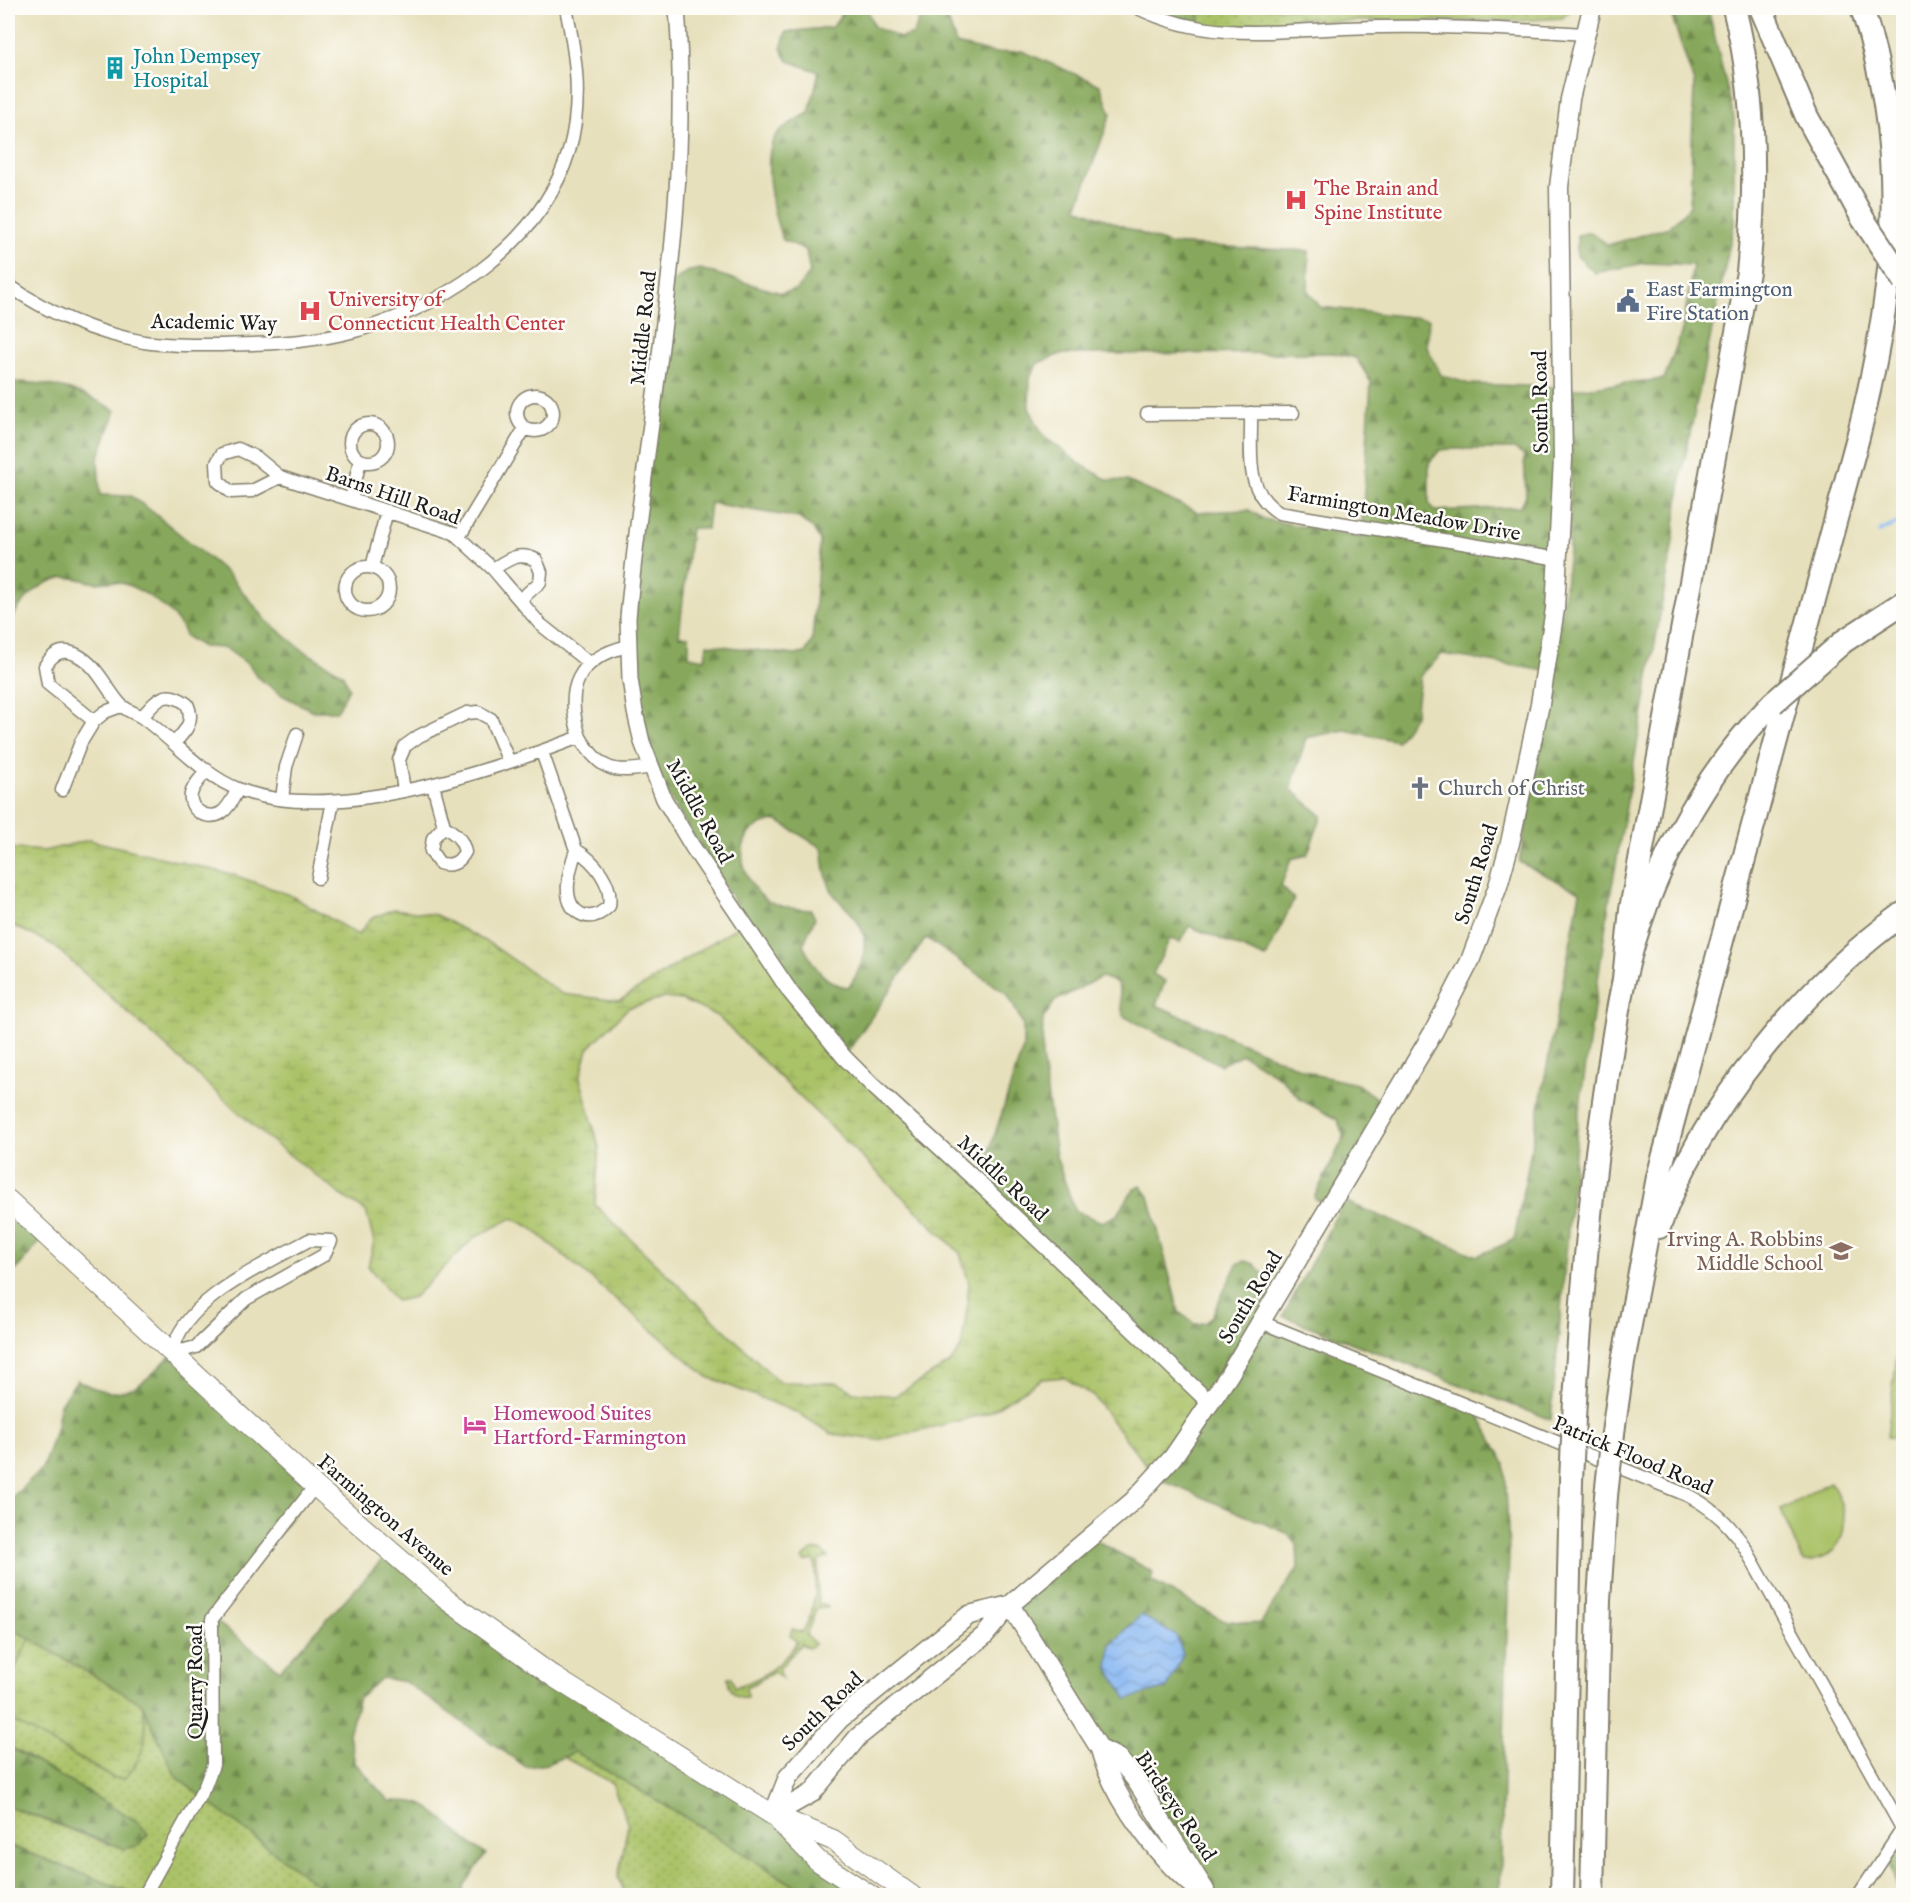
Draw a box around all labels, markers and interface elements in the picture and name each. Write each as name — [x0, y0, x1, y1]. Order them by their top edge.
place label: John Dempsey Hospital — [131, 44, 261, 95]
building icon: John Dempsey Hospital — [102, 55, 128, 81]
place label: The Brain and Spine Institute — [1314, 176, 1443, 227]
hospital icon: The Brain and Spine Institute — [1283, 187, 1309, 213]
street label: Middle Road — [625, 269, 664, 387]
place label: East Farmington Fire Station — [1646, 277, 1793, 328]
place label: University of Connecticut Health Center — [328, 287, 566, 338]
public building icon: East Farmington Fire Station — [1615, 288, 1641, 314]
hospital icon: University of Connecticut Health Center — [297, 298, 323, 324]
street label: Academic Way — [150, 309, 278, 338]
street label: South Road — [1527, 349, 1556, 454]
street label: Barns Hill Road — [321, 461, 464, 532]
street label: Farmington Meadow Drive — [1285, 481, 1523, 548]
street label: Middle Road — [659, 755, 739, 869]
church icon: Church of Christ — [1407, 775, 1433, 801]
place label: Church of Christ — [1438, 776, 1585, 803]
street label: South Road — [1449, 820, 1506, 928]
street label: Middle Road — [951, 1130, 1054, 1229]
place label: Irving A. Robbins Middle School — [1667, 1227, 1823, 1278]
school or university icon: Irving A. Robbins Middle School — [1828, 1238, 1854, 1264]
street label: South Road — [1213, 1246, 1290, 1349]
place label: Homewood Suites Hartford-Farmington — [493, 1401, 686, 1452]
street label: Patrick Flood Road — [1548, 1411, 1717, 1503]
hotel icon: Homewood Suites Hartford-Farmington — [462, 1412, 488, 1438]
street label: Farmington Avenue — [311, 1449, 459, 1583]
street label: Quarry Road — [183, 1624, 210, 1739]
street label: South Road — [776, 1666, 870, 1758]
street label: Birdseye Road — [1128, 1747, 1222, 1868]

